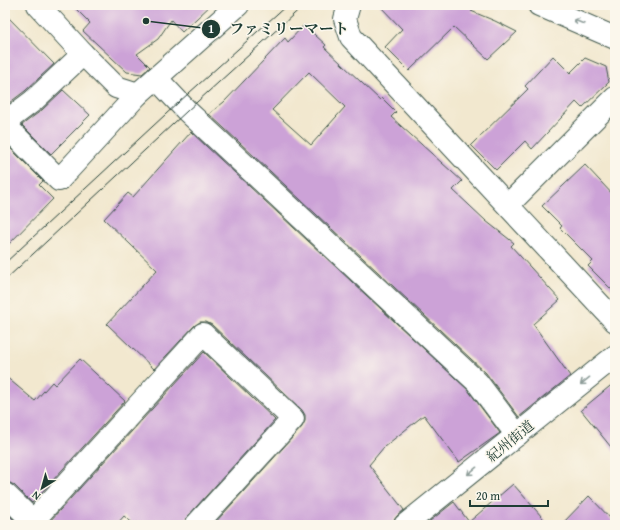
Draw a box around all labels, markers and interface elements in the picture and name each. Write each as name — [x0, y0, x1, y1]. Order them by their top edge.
callout: ファミリーマート — [201, 15, 357, 42]
text: ファミリーマート — [229, 18, 349, 39]
one-way arrow — [574, 18, 586, 26]
text: 1 — [208, 20, 214, 37]
one-way arrow — [579, 376, 590, 385]
street label: 紀州街道 — [482, 416, 538, 466]
one-way arrow — [467, 466, 478, 475]
north arrow — [22, 468, 62, 508]
scale bar — [470, 482, 548, 508]
text: N — [28, 487, 44, 505]
text: 20 m — [476, 487, 500, 504]

